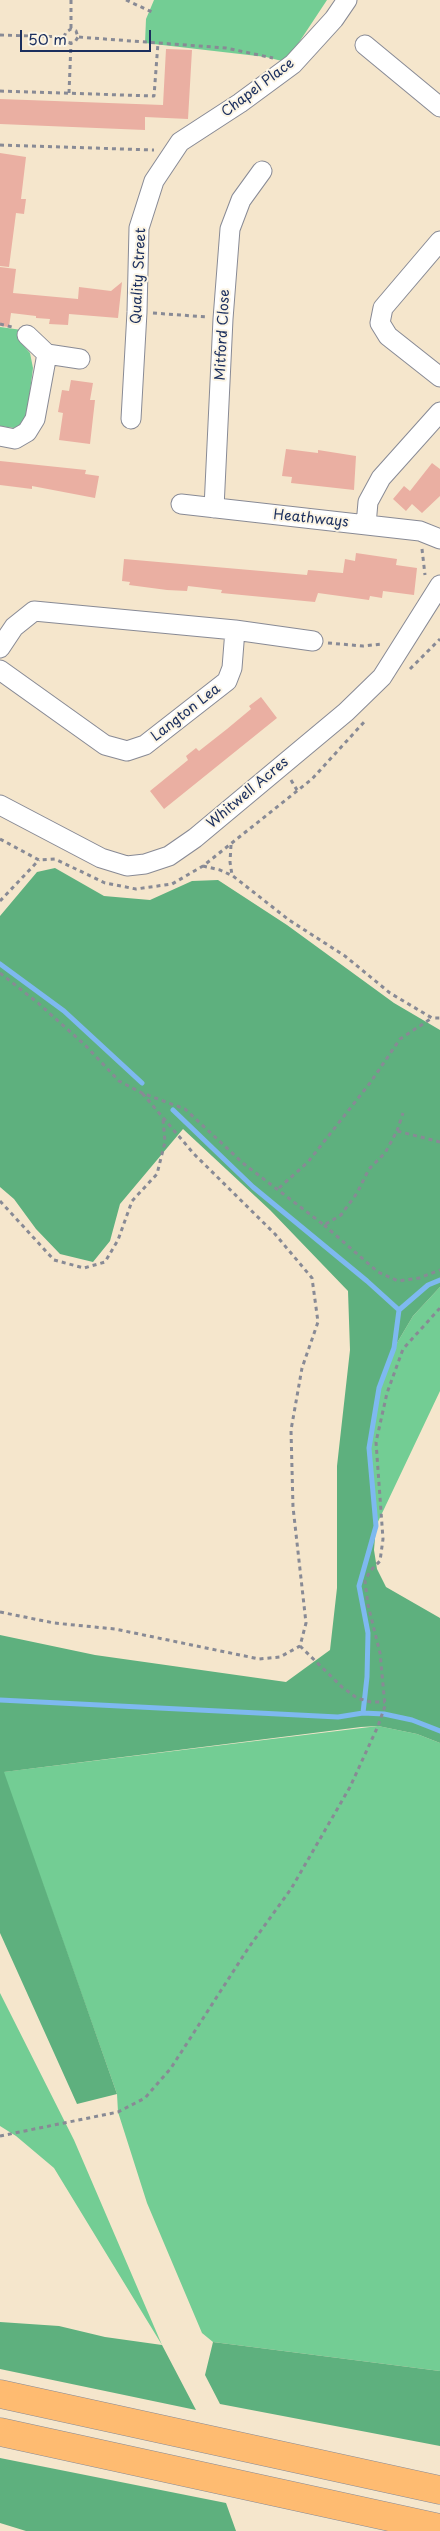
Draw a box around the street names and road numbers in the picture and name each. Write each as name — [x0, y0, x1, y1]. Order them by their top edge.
street label: Chapel Place — [218, 55, 298, 121]
street label: Quality Street — [128, 227, 150, 325]
street label: Mitford Close — [212, 289, 234, 381]
street label: Heathways — [273, 507, 349, 531]
street label: Langton Lea — [148, 681, 224, 745]
street label: Whitwell Acres — [204, 754, 292, 832]

